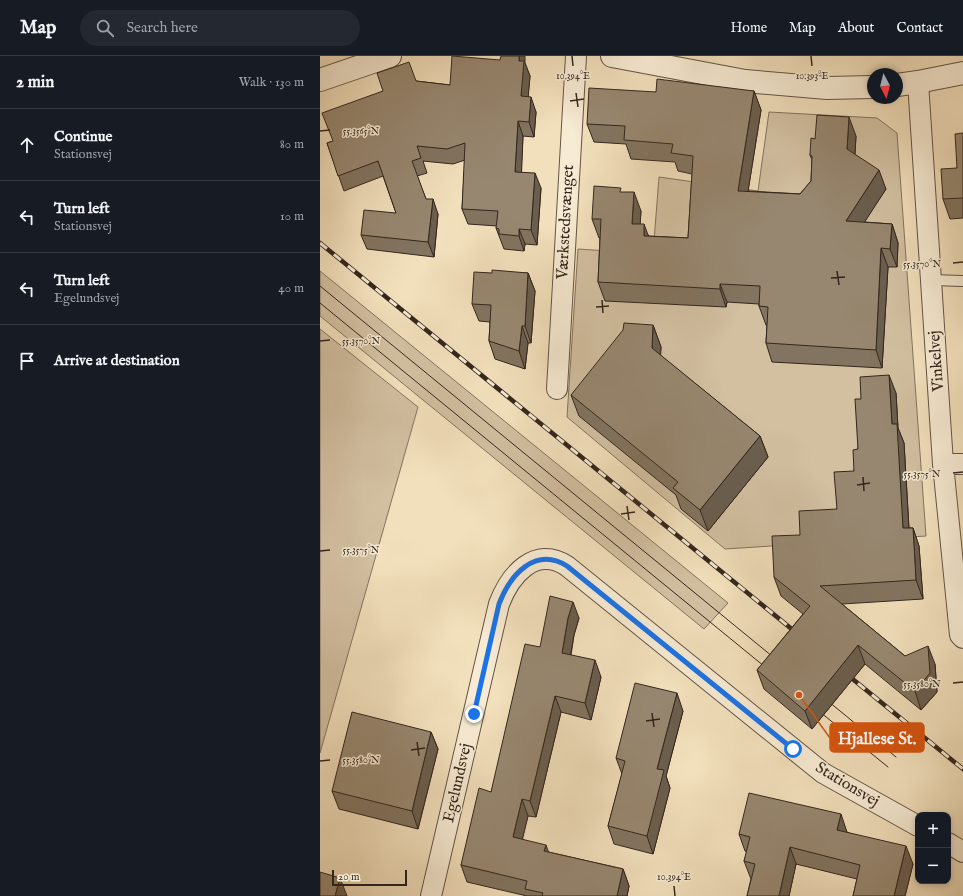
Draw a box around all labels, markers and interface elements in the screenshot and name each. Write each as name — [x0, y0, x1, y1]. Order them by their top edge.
search box — [80, 10, 360, 46]
text: Map — [20, 16, 56, 40]
icon: search — [94, 17, 116, 39]
text: Search here — [126, 18, 198, 37]
text: Home — [731, 19, 767, 37]
text: Map — [789, 19, 816, 37]
text: About — [838, 19, 874, 37]
text: Contact — [896, 19, 943, 37]
north arrow — [867, 68, 903, 104]
text: 10.394°E — [556, 70, 590, 83]
text: 10.393°E — [796, 70, 828, 83]
text: 2 min — [16, 72, 54, 93]
text: Walk · 130 m — [239, 74, 304, 91]
text: 55.3565°N — [343, 125, 380, 138]
text: Continue — [54, 127, 112, 146]
icon: ahead — [16, 134, 38, 156]
text: 80 m — [280, 136, 304, 153]
text: Stationsvej — [54, 146, 112, 163]
street label: Værkstedsvænget — [553, 164, 579, 281]
text: Turn left — [54, 199, 110, 218]
icon: left — [16, 206, 38, 228]
text: 10 m — [280, 208, 304, 225]
text: Stationsvej — [54, 218, 112, 235]
text: 55.3570°N — [903, 258, 941, 271]
text: Turn left — [54, 271, 110, 290]
icon: left — [16, 278, 38, 300]
text: 40 m — [278, 280, 304, 297]
text: Egelundsvej — [54, 290, 119, 307]
street label: Vinkelvej — [925, 330, 949, 393]
text: 55.3570°N — [342, 335, 380, 348]
icon: arrive — [16, 350, 38, 372]
text: Arrive at destination — [54, 351, 180, 370]
text: 55.3575°N — [904, 468, 941, 481]
text: 55.3575°N — [343, 544, 380, 557]
text: 55.3580°N — [903, 678, 941, 691]
route end — [465, 705, 483, 723]
callout: Hjallese St. — [830, 723, 924, 752]
text: Hjallese St. — [838, 729, 917, 750]
route start — [784, 740, 802, 758]
street label: Egelundsvej — [439, 742, 477, 824]
text: 55.3580°N — [342, 754, 380, 767]
street label: Stationsvej — [811, 758, 883, 812]
map controls — [915, 812, 951, 884]
button: + — [915, 812, 951, 848]
button: − — [915, 848, 951, 884]
scale bar — [332, 868, 407, 887]
text: 20 m — [338, 870, 359, 884]
text: 10.394°E — [657, 871, 691, 884]

